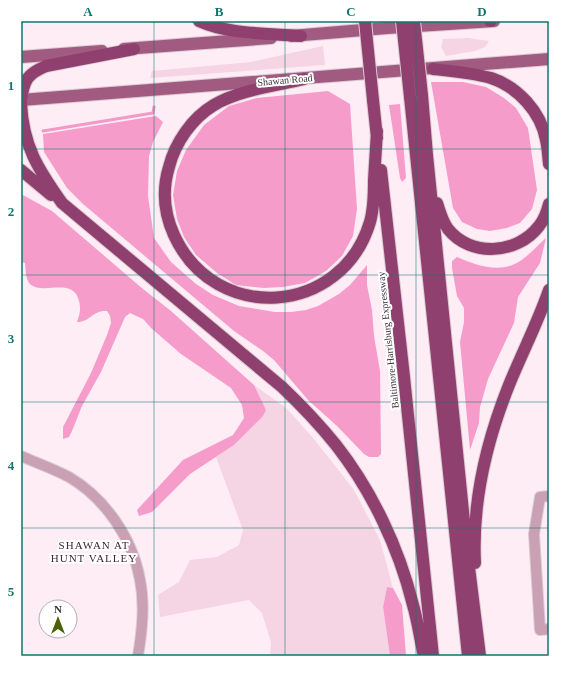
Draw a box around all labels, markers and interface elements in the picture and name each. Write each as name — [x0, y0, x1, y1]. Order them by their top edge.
text: A — [83, 4, 93, 19]
text: B — [215, 4, 224, 19]
text: C — [346, 4, 356, 19]
text: D — [477, 4, 487, 19]
street label: Shawan Road — [257, 72, 313, 88]
text: 1 — [8, 78, 14, 93]
text: 2 — [8, 204, 14, 219]
street label: Baltimore-Harrisburg Expressway — [375, 271, 401, 409]
text: 3 — [8, 331, 15, 346]
text: 4 — [8, 458, 15, 473]
district label: SHAWAN AT HUNT VALLEY — [51, 539, 137, 564]
text: 5 — [8, 584, 15, 599]
north arrow — [38, 599, 78, 639]
text: N — [54, 603, 62, 615]

